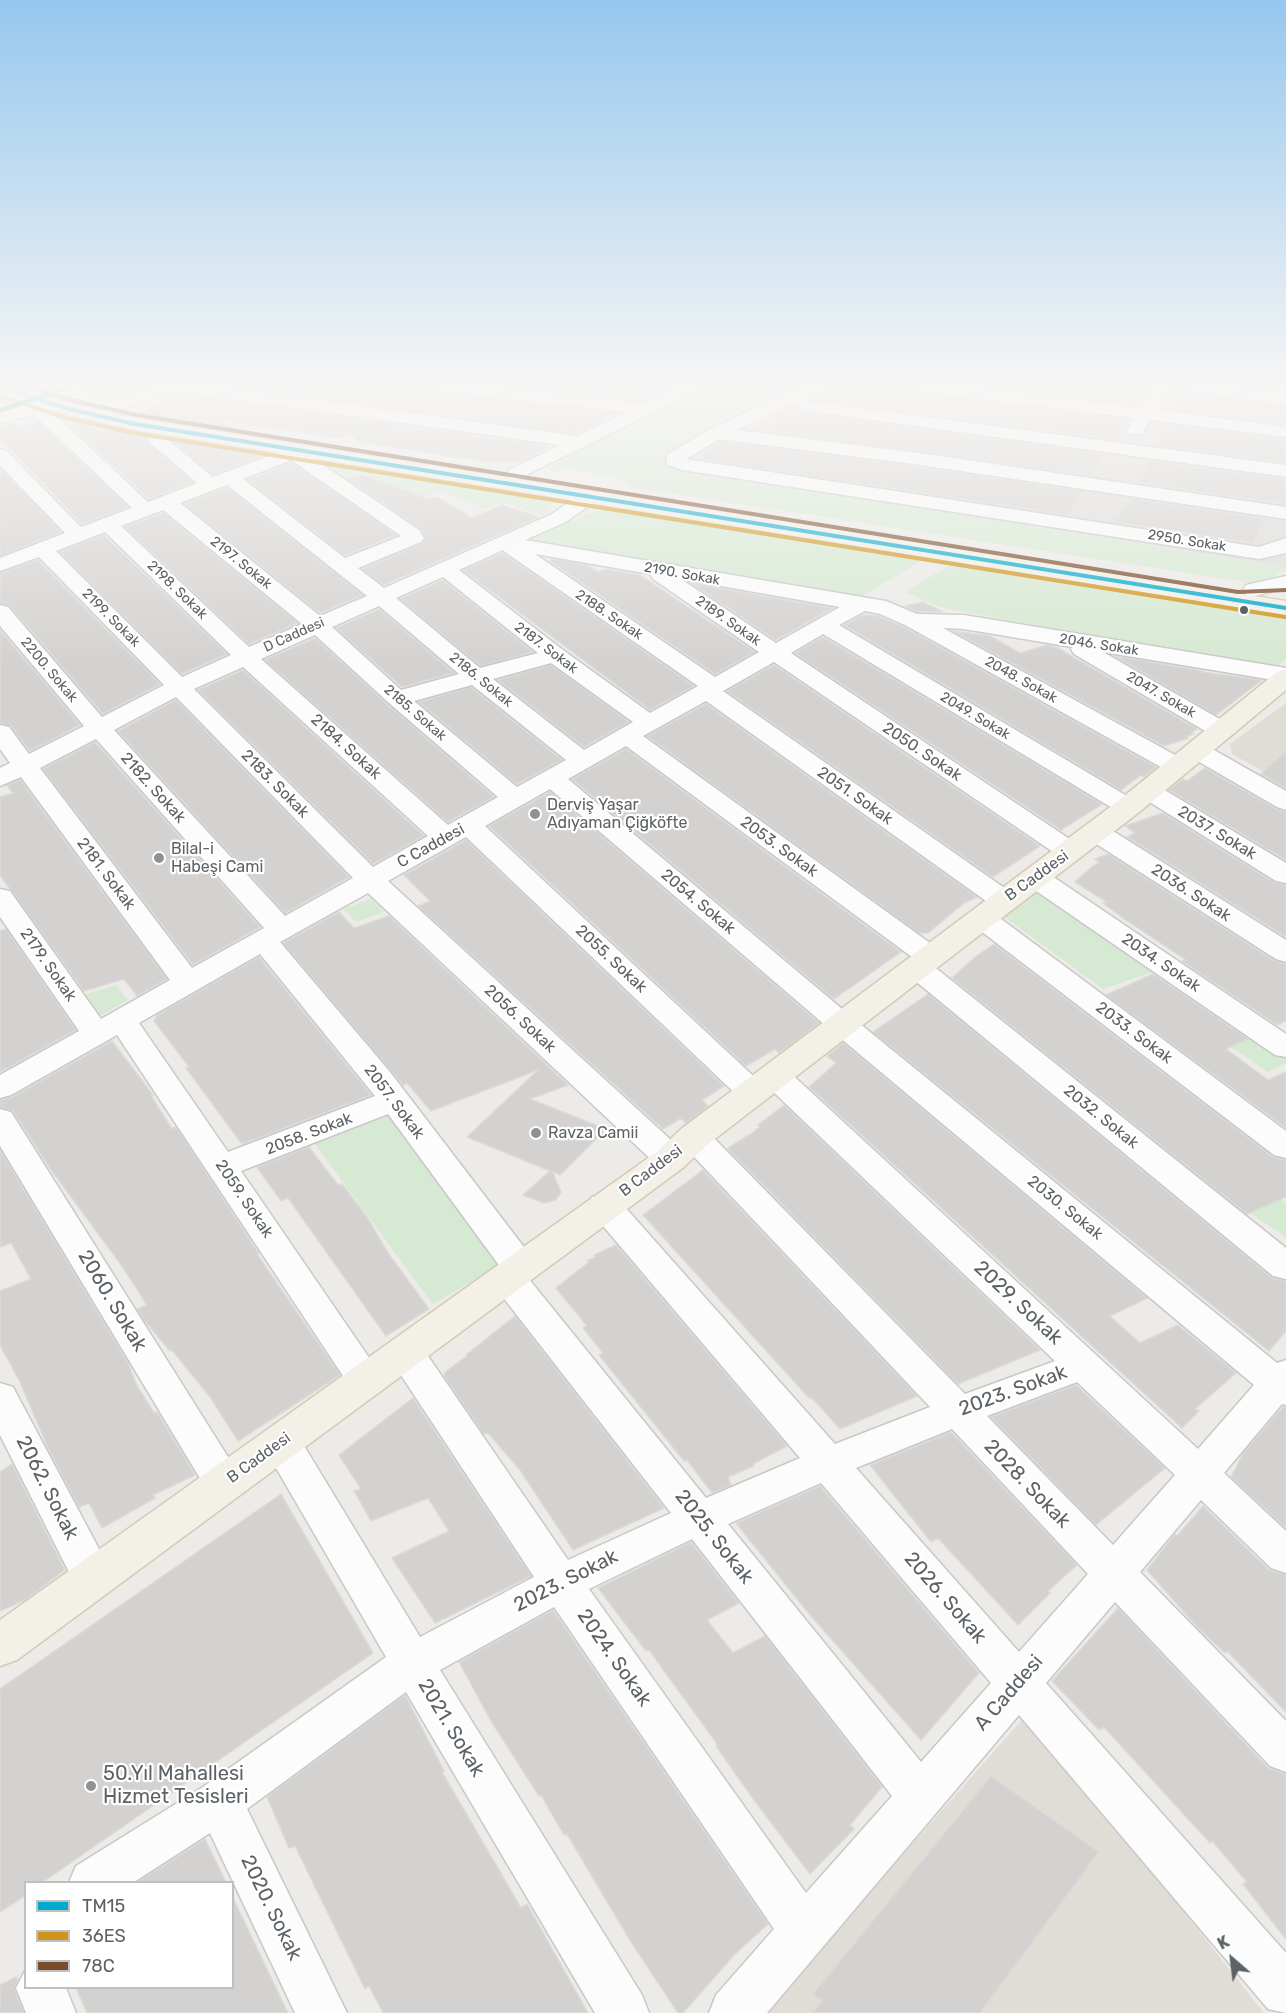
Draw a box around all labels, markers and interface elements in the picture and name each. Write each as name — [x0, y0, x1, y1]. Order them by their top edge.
street label: 2950. Sokak — [1147, 527, 1227, 555]
street label: 2197. Sokak — [207, 533, 275, 593]
street label: 2198. Sokak — [143, 557, 211, 623]
street label: 2190. Sokak — [643, 559, 721, 589]
street label: 2199. Sokak — [78, 585, 144, 651]
street label: 2188. Sokak — [572, 586, 646, 644]
street label: 2189. Sokak — [692, 592, 764, 650]
unlabelled marker — [1238, 604, 1250, 616]
street label: D Caddesi — [261, 614, 327, 656]
street label: 2187. Sokak — [511, 619, 581, 677]
street label: 2046. Sokak — [1058, 630, 1140, 660]
street label: 2200. Sokak — [17, 634, 81, 706]
street label: 2186. Sokak — [446, 649, 516, 711]
street label: 2048. Sokak — [982, 653, 1060, 707]
street label: 2047. Sokak — [1123, 668, 1199, 722]
street label: 2185. Sokak — [380, 681, 450, 745]
street label: 2049. Sokak — [937, 689, 1013, 743]
street label: 2184. Sokak — [307, 710, 385, 784]
street label: 2050. Sokak — [879, 719, 965, 785]
street label: 2183. Sokak — [237, 746, 313, 822]
street label: 2182. Sokak — [116, 749, 190, 827]
street label: 2051. Sokak — [813, 763, 897, 829]
place label: Derviş Yaşar Adıyaman Çiğköfte — [547, 795, 687, 833]
street label: 2037. Sokak — [1174, 802, 1260, 864]
marker: Derviş Yaşar Adıyaman Çiğköfte — [528, 807, 542, 821]
street label: 2053. Sokak — [737, 813, 821, 881]
street label: C Caddesi — [394, 820, 468, 872]
street label: 2181. Sokak — [73, 834, 139, 914]
place label: Bilal-i Habeşi Cami — [171, 839, 263, 877]
street label: B Caddesi — [1001, 846, 1073, 906]
marker: Bilal-i Habeşi Cami — [152, 851, 166, 865]
street label: 2036. Sokak — [1148, 860, 1234, 926]
street label: 2054. Sokak — [657, 865, 739, 939]
street label: 2055. Sokak — [571, 921, 651, 997]
street label: 2179. Sokak — [16, 925, 80, 1005]
street label: 2034. Sokak — [1118, 930, 1204, 996]
street label: 2056. Sokak — [480, 981, 560, 1057]
street label: 2033. Sokak — [1092, 998, 1176, 1068]
street label: 2057. Sokak — [360, 1061, 428, 1143]
street label: 2032. Sokak — [1060, 1081, 1142, 1153]
street label: 2058. Sokak — [263, 1109, 355, 1159]
place label: Ravza Camii — [548, 1123, 638, 1143]
marker: Ravza Camii — [529, 1126, 543, 1140]
street label: B Caddesi — [616, 1141, 686, 1201]
street label: 2059. Sokak — [211, 1156, 277, 1242]
street label: 2030. Sokak — [1023, 1172, 1107, 1244]
street label: 2060. Sokak — [72, 1246, 152, 1356]
street label: 2029. Sokak — [969, 1256, 1067, 1350]
street label: 2023. Sokak — [956, 1360, 1070, 1422]
street label: B Caddesi — [223, 1428, 295, 1488]
street label: 2062. Sokak — [11, 1432, 83, 1544]
street label: 2028. Sokak — [979, 1435, 1075, 1533]
street label: 2025. Sokak — [670, 1485, 758, 1589]
street label: 2023. Sokak — [510, 1545, 622, 1617]
street label: 2026. Sokak — [899, 1547, 991, 1649]
street label: 2024. Sokak — [572, 1605, 656, 1711]
street label: A Caddesi — [970, 1650, 1048, 1736]
street label: 2021. Sokak — [412, 1675, 490, 1781]
place label: 50.Yıl Mahallesi Hizmet Tesisleri — [103, 1762, 249, 1809]
marker: 50.Yıl Mahallesi Hizmet Tesisleri — [84, 1779, 98, 1793]
street label: 2020. Sokak — [235, 1852, 307, 1964]
legend — [24, 1881, 234, 1989]
text: TM15 — [82, 1895, 125, 1917]
text: 36ES — [82, 1925, 126, 1947]
north arrow — [1202, 1929, 1262, 1989]
text: K — [1214, 1932, 1232, 1954]
text: 78C — [82, 1955, 115, 1977]

